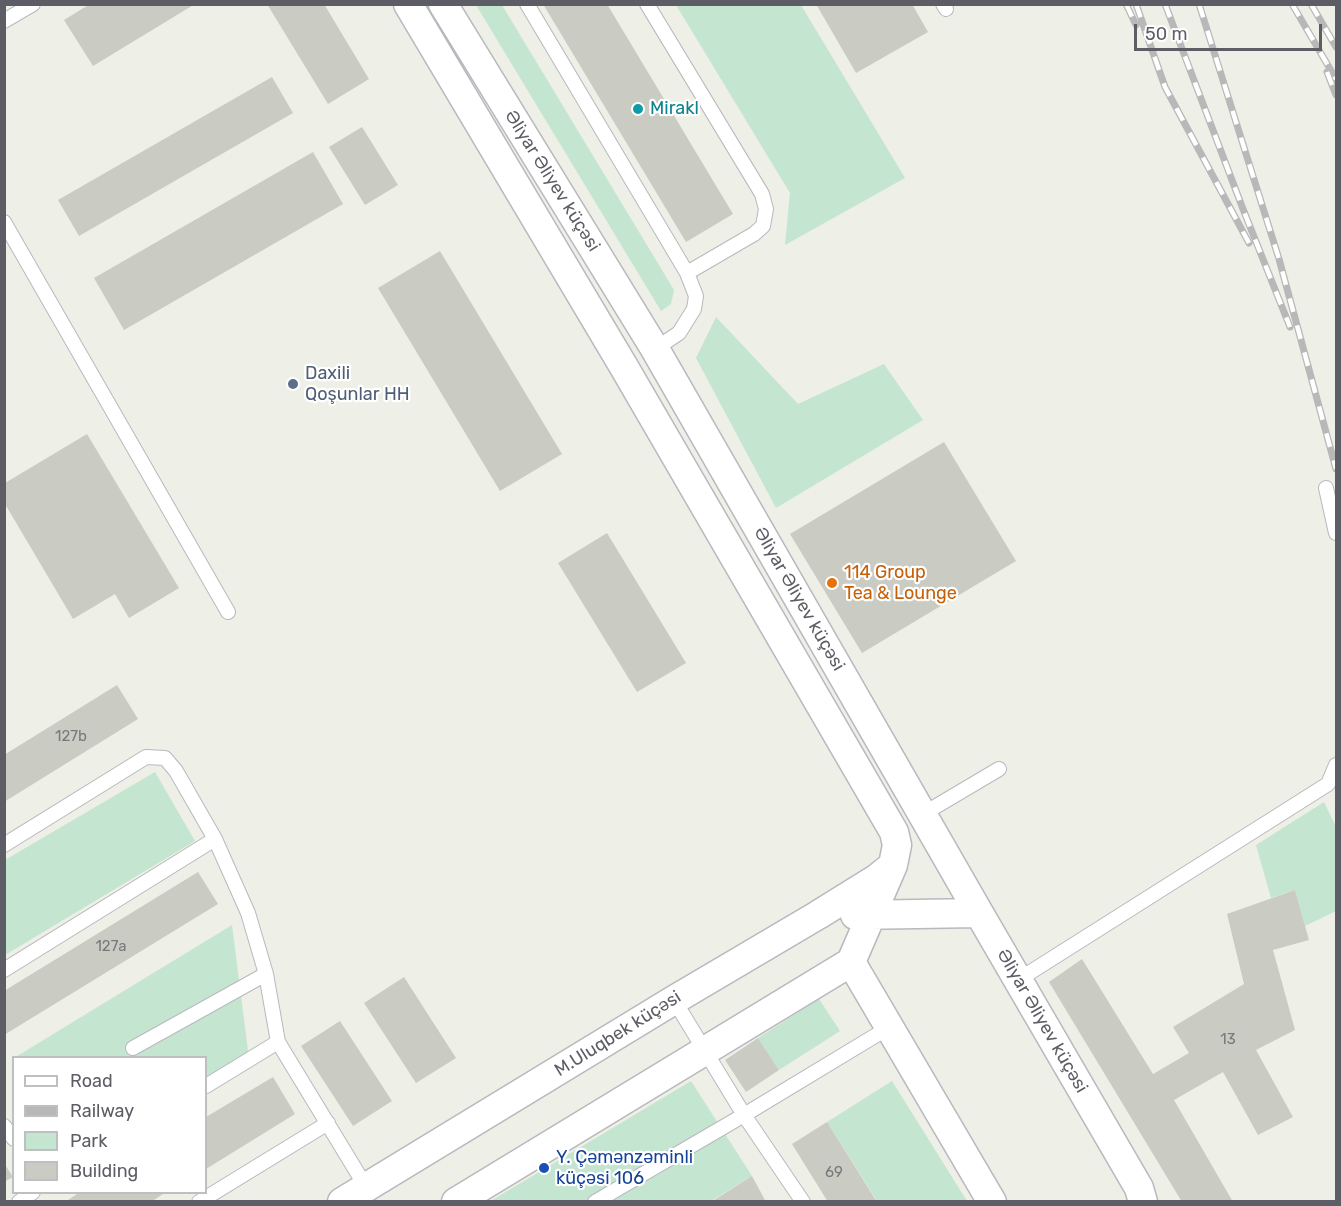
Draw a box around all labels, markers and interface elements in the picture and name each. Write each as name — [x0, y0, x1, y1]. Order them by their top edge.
scale bar — [1137, 12, 1324, 50]
text: 50 m — [1145, 23, 1188, 45]
place label: Mirakl — [650, 98, 699, 120]
marker: Mirakl — [631, 102, 645, 116]
street label: Əliyar Əliyev küçəsi — [500, 106, 604, 256]
place label: Daxili Qoşunlar HH — [305, 363, 410, 406]
marker: Daxili Qoşunlar HH — [286, 377, 300, 391]
street label: Əliyar Əliyev küçəsi — [749, 523, 849, 675]
place label: 114 Group Tea & Lounge — [844, 562, 957, 604]
marker: 114 Group Tea & Lounge — [825, 576, 839, 590]
house number: 127b — [55, 728, 87, 746]
house number: 127a — [95, 938, 127, 956]
street label: Əliyar Əliyev küçəsi — [992, 945, 1092, 1097]
street label: M.Uluqbek küçəsi — [551, 986, 685, 1082]
house number: 13 — [1220, 1031, 1236, 1049]
legend — [12, 1056, 207, 1194]
text: Road — [70, 1070, 113, 1092]
text: Railway — [70, 1100, 134, 1122]
text: Park — [70, 1130, 107, 1152]
place label: Y. Çəmənzəminli küçəsi 106 — [556, 1147, 693, 1190]
text: Building — [70, 1160, 138, 1182]
marker: Y. Çəmənzəminli küçəsi 106 — [537, 1161, 551, 1175]
house number: 69 — [825, 1164, 843, 1182]

